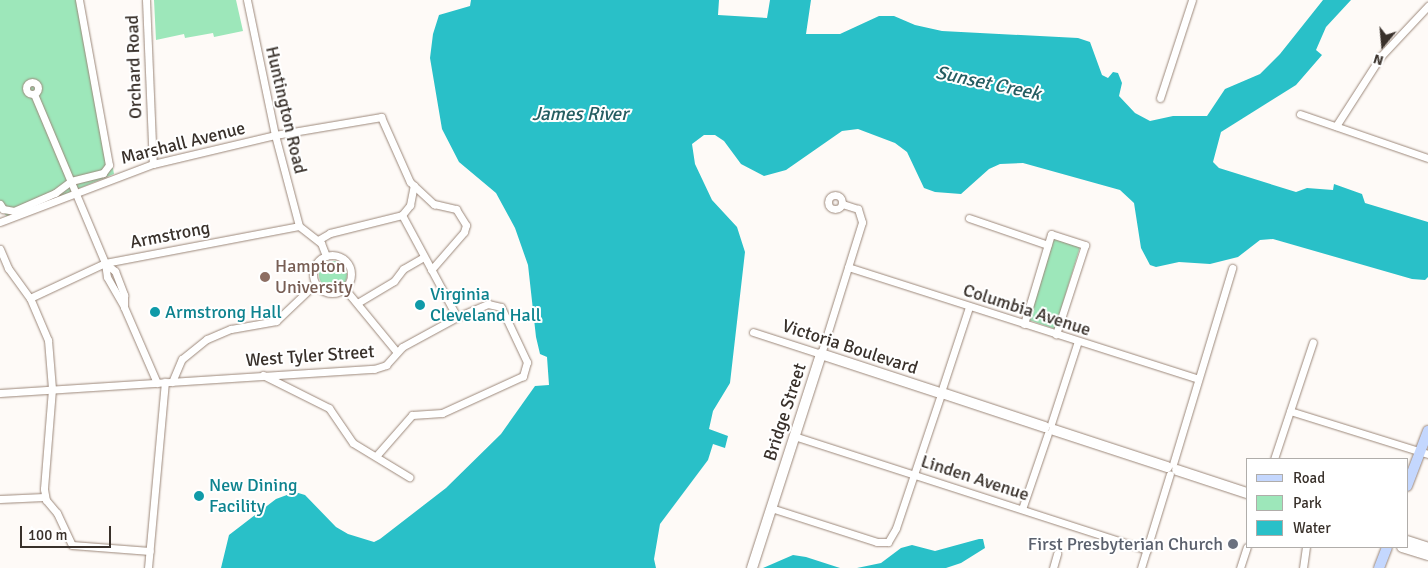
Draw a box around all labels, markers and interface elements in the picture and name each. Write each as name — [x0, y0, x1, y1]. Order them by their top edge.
street label: Orchard Road — [121, 15, 147, 119]
north arrow — [1358, 20, 1408, 70]
street label: Huntington Road — [261, 44, 311, 176]
text: N — [1371, 50, 1386, 69]
water label: Sunset Creek — [933, 62, 1043, 106]
water label: James River — [532, 104, 628, 126]
street label: Marshall Avenue — [118, 117, 248, 169]
street label: Armstrong — [128, 217, 212, 253]
place label: Hampton University — [275, 256, 353, 298]
marker: Hampton University — [259, 271, 271, 283]
street label: Columbia Avenue — [960, 279, 1094, 341]
place label: Virginia Cleveland Hall — [430, 284, 541, 326]
marker: Virginia Cleveland Hall — [414, 299, 426, 311]
place label: Armstrong Hall — [165, 301, 282, 323]
marker: Armstrong Hall — [149, 306, 161, 318]
street label: Victoria Boulevard — [779, 315, 921, 379]
street label: West Tyler Street — [245, 341, 375, 371]
street label: Bridge Street — [759, 360, 811, 464]
street label: Linden Avenue — [918, 450, 1032, 506]
legend — [1246, 458, 1408, 548]
text: Road — [1293, 469, 1325, 487]
place label: New Dining Facility — [209, 475, 298, 518]
marker: New Dining Facility — [193, 490, 205, 502]
text: Park — [1293, 494, 1322, 512]
scale bar — [22, 516, 114, 548]
text: Water — [1293, 519, 1331, 537]
text: 100 m — [28, 526, 68, 544]
place label: First Presbyterian Church — [1028, 533, 1223, 555]
marker: First Presbyterian Church — [1227, 538, 1239, 550]

